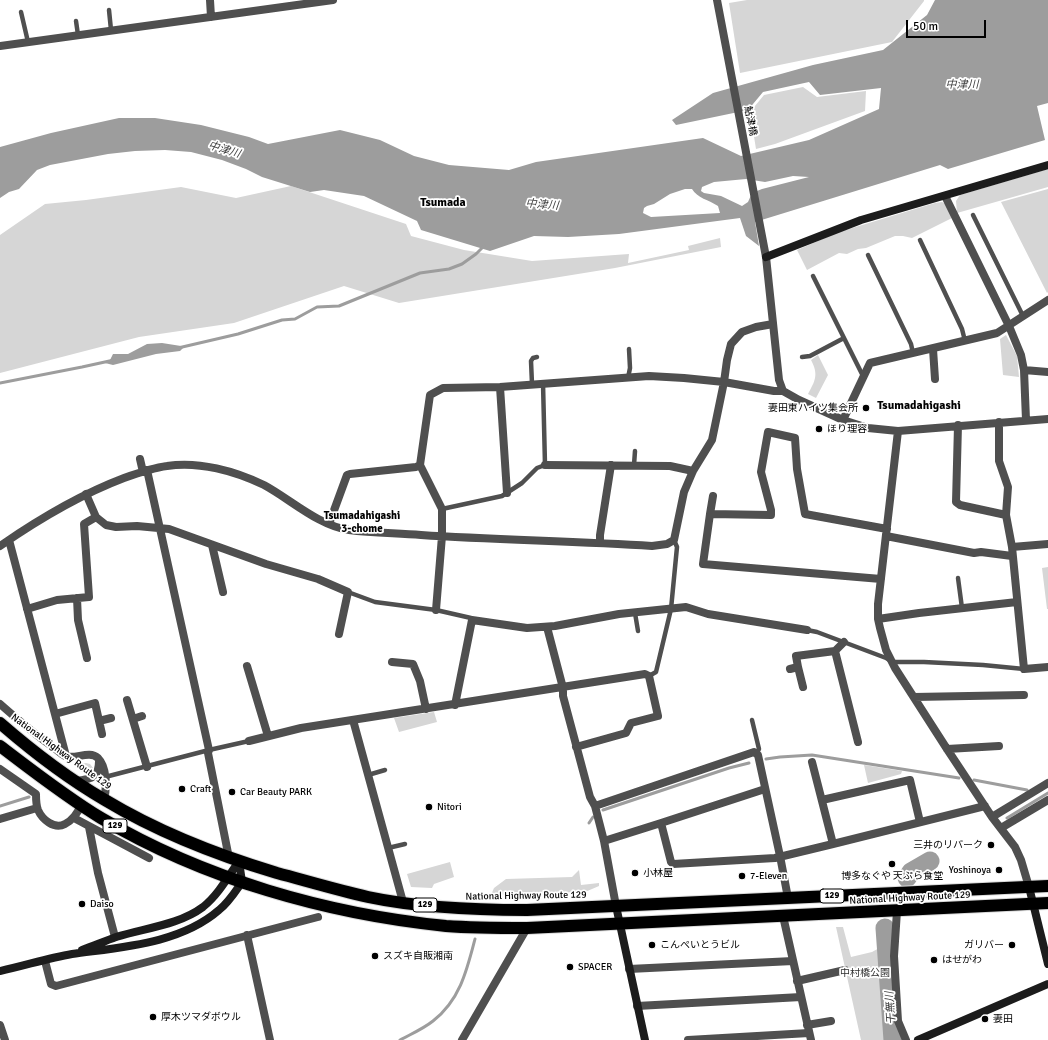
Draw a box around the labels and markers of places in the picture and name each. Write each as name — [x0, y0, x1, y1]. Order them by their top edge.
place label: 妻田東ハイツ集会所 — [768, 402, 858, 414]
marker: 妻田東ハイツ集会所 — [861, 403, 871, 413]
place label: ほり理容 — [827, 423, 867, 435]
marker: ほり理容 — [814, 424, 824, 434]
place label: Craft — [190, 783, 211, 795]
marker: Craft — [177, 784, 187, 794]
place label: Car Beauty PARK — [240, 786, 312, 798]
marker: Car Beauty PARK — [227, 787, 237, 797]
place label: Nitori — [437, 801, 462, 813]
marker: Nitori — [424, 802, 434, 812]
place label: 三井のリパーク — [913, 839, 983, 851]
marker: 三井のリパーク — [986, 840, 996, 850]
marker: 博多なぐや 天ぷら食堂 — [887, 859, 897, 869]
place label: Yoshinoya — [949, 864, 991, 876]
marker: Yoshinoya — [994, 865, 1004, 875]
place label: 小林屋 — [643, 867, 673, 879]
marker: 小林屋 — [630, 868, 640, 878]
place label: 7-Eleven — [750, 870, 787, 882]
place label: 博多なぐや 天ぷら食堂 — [841, 870, 943, 882]
marker: 7-Eleven — [737, 871, 747, 881]
place label: Daiso — [90, 898, 114, 910]
marker: Daiso — [77, 899, 87, 909]
place label: こんぺいとうビル — [660, 939, 740, 951]
place label: ガリバー — [964, 939, 1004, 951]
marker: こんぺいとうビル — [647, 940, 657, 950]
marker: ガリバー — [1007, 940, 1017, 950]
place label: スズキ自販湘南 — [383, 950, 453, 962]
marker: スズキ自販湘南 — [370, 951, 380, 961]
place label: はせがわ — [942, 954, 982, 966]
marker: はせがわ — [929, 955, 939, 965]
place label: SPACER — [578, 961, 612, 973]
marker: SPACER — [565, 962, 575, 972]
place label: 厚木ツマダボウル — [161, 1011, 241, 1023]
marker: 厚木ツマダボウル — [148, 1012, 158, 1022]
place label: 妻田 — [993, 1013, 1013, 1025]
marker: 妻田 — [980, 1014, 990, 1024]

